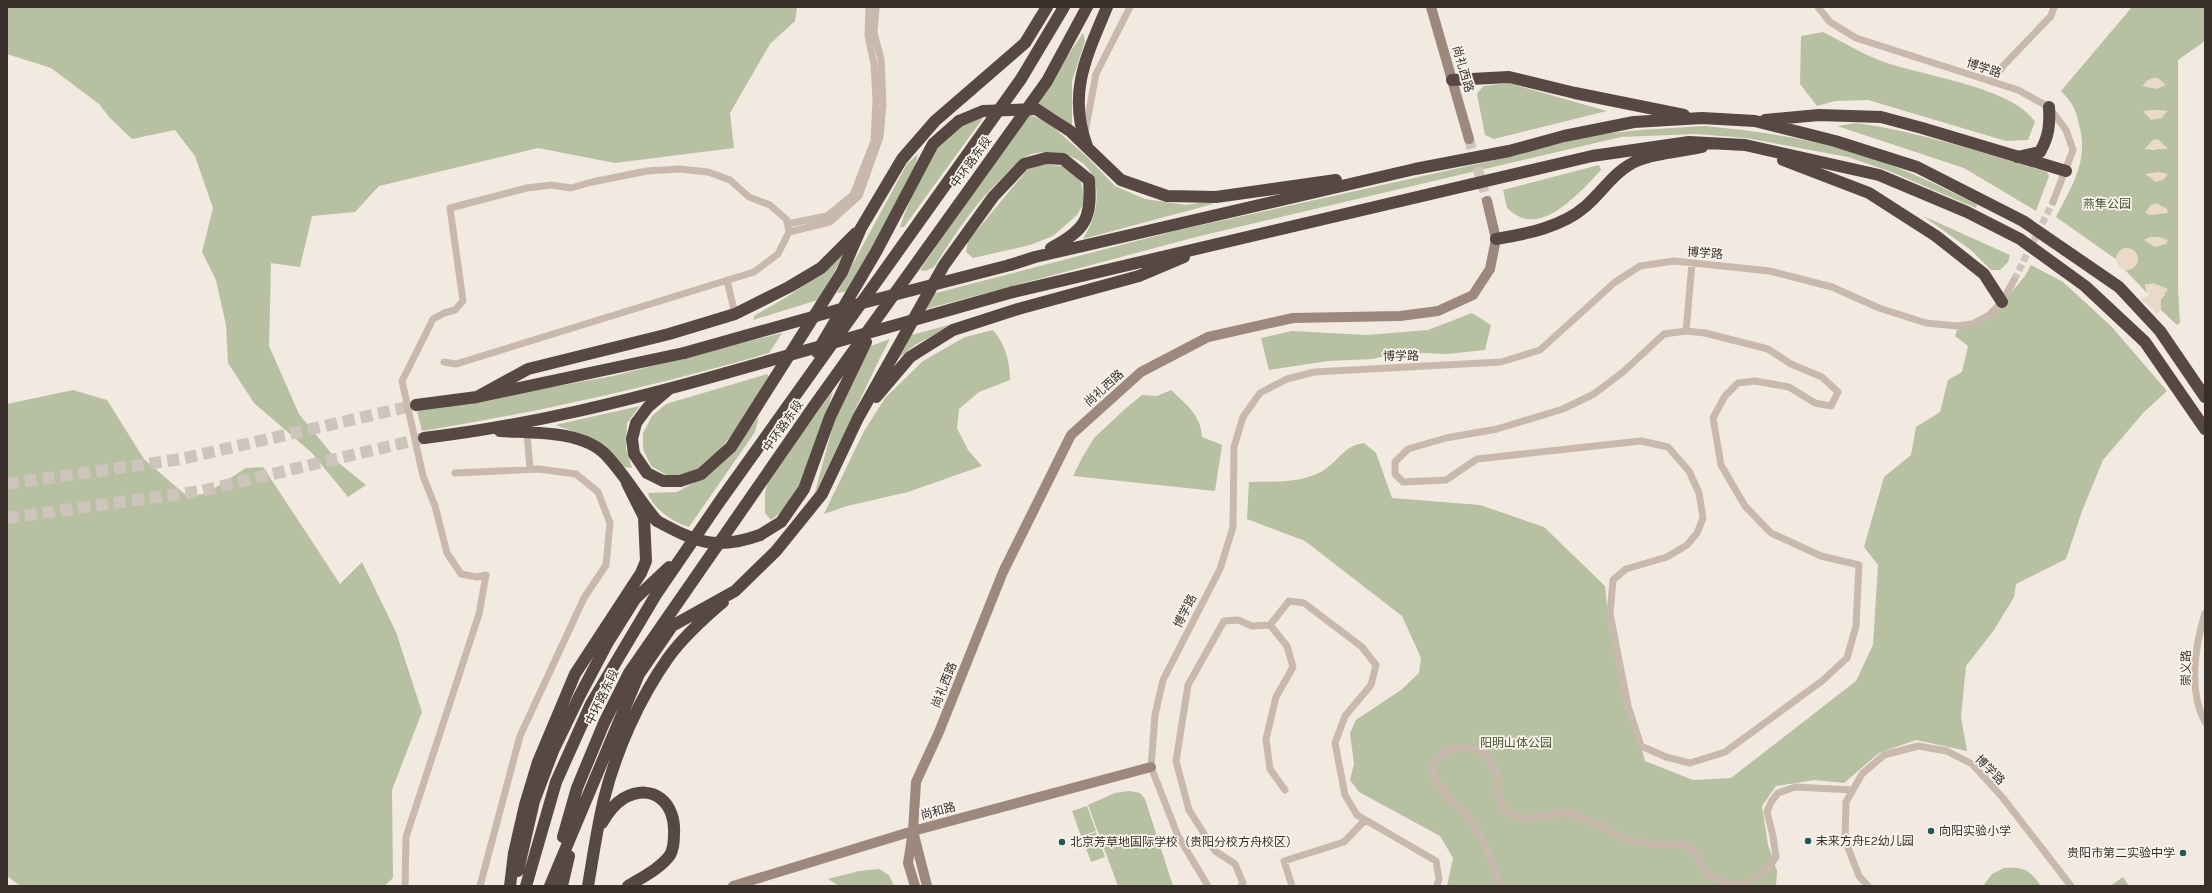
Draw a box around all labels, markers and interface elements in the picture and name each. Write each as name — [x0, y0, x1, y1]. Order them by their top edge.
street label: 尚礼西路 — [1450, 44, 1476, 94]
street label: 博学路 — [1965, 56, 2003, 80]
street label: 中环路东段 — [948, 134, 994, 190]
park label: 燕隼公园 — [2083, 197, 2131, 211]
street label: 博学路 — [1687, 245, 1723, 261]
street label: 博学路 — [1383, 349, 1419, 363]
street label: 尚礼西路 — [1081, 367, 1127, 409]
street label: 中环路东段 — [760, 397, 806, 455]
street label: 博学路 — [1171, 592, 1199, 630]
street label: 崇义路 — [2179, 650, 2193, 686]
street label: 尚礼西路 — [929, 660, 959, 710]
street label: 中环路东段 — [583, 667, 621, 727]
park label: 阳明山体公园 — [1480, 736, 1552, 750]
street label: 博学路 — [1972, 752, 2008, 788]
street label: 尚和路 — [919, 800, 957, 822]
place label: 向阳实验小学 — [1939, 824, 2011, 838]
marker: 向阳实验小学 — [1926, 826, 1936, 836]
place label: 未来方舟E2幼儿园 — [1816, 834, 1914, 848]
place label: 北京芳草地国际学校（贵阳分校方舟校区） — [1070, 835, 1298, 849]
marker: 未来方舟E2幼儿园 — [1803, 836, 1813, 846]
marker: 北京芳草地国际学校（贵阳分校方舟校区） — [1057, 837, 1067, 847]
place label: 贵阳市第二实验中学 — [2067, 846, 2175, 860]
marker: 贵阳市第二实验中学 — [2178, 848, 2188, 858]

